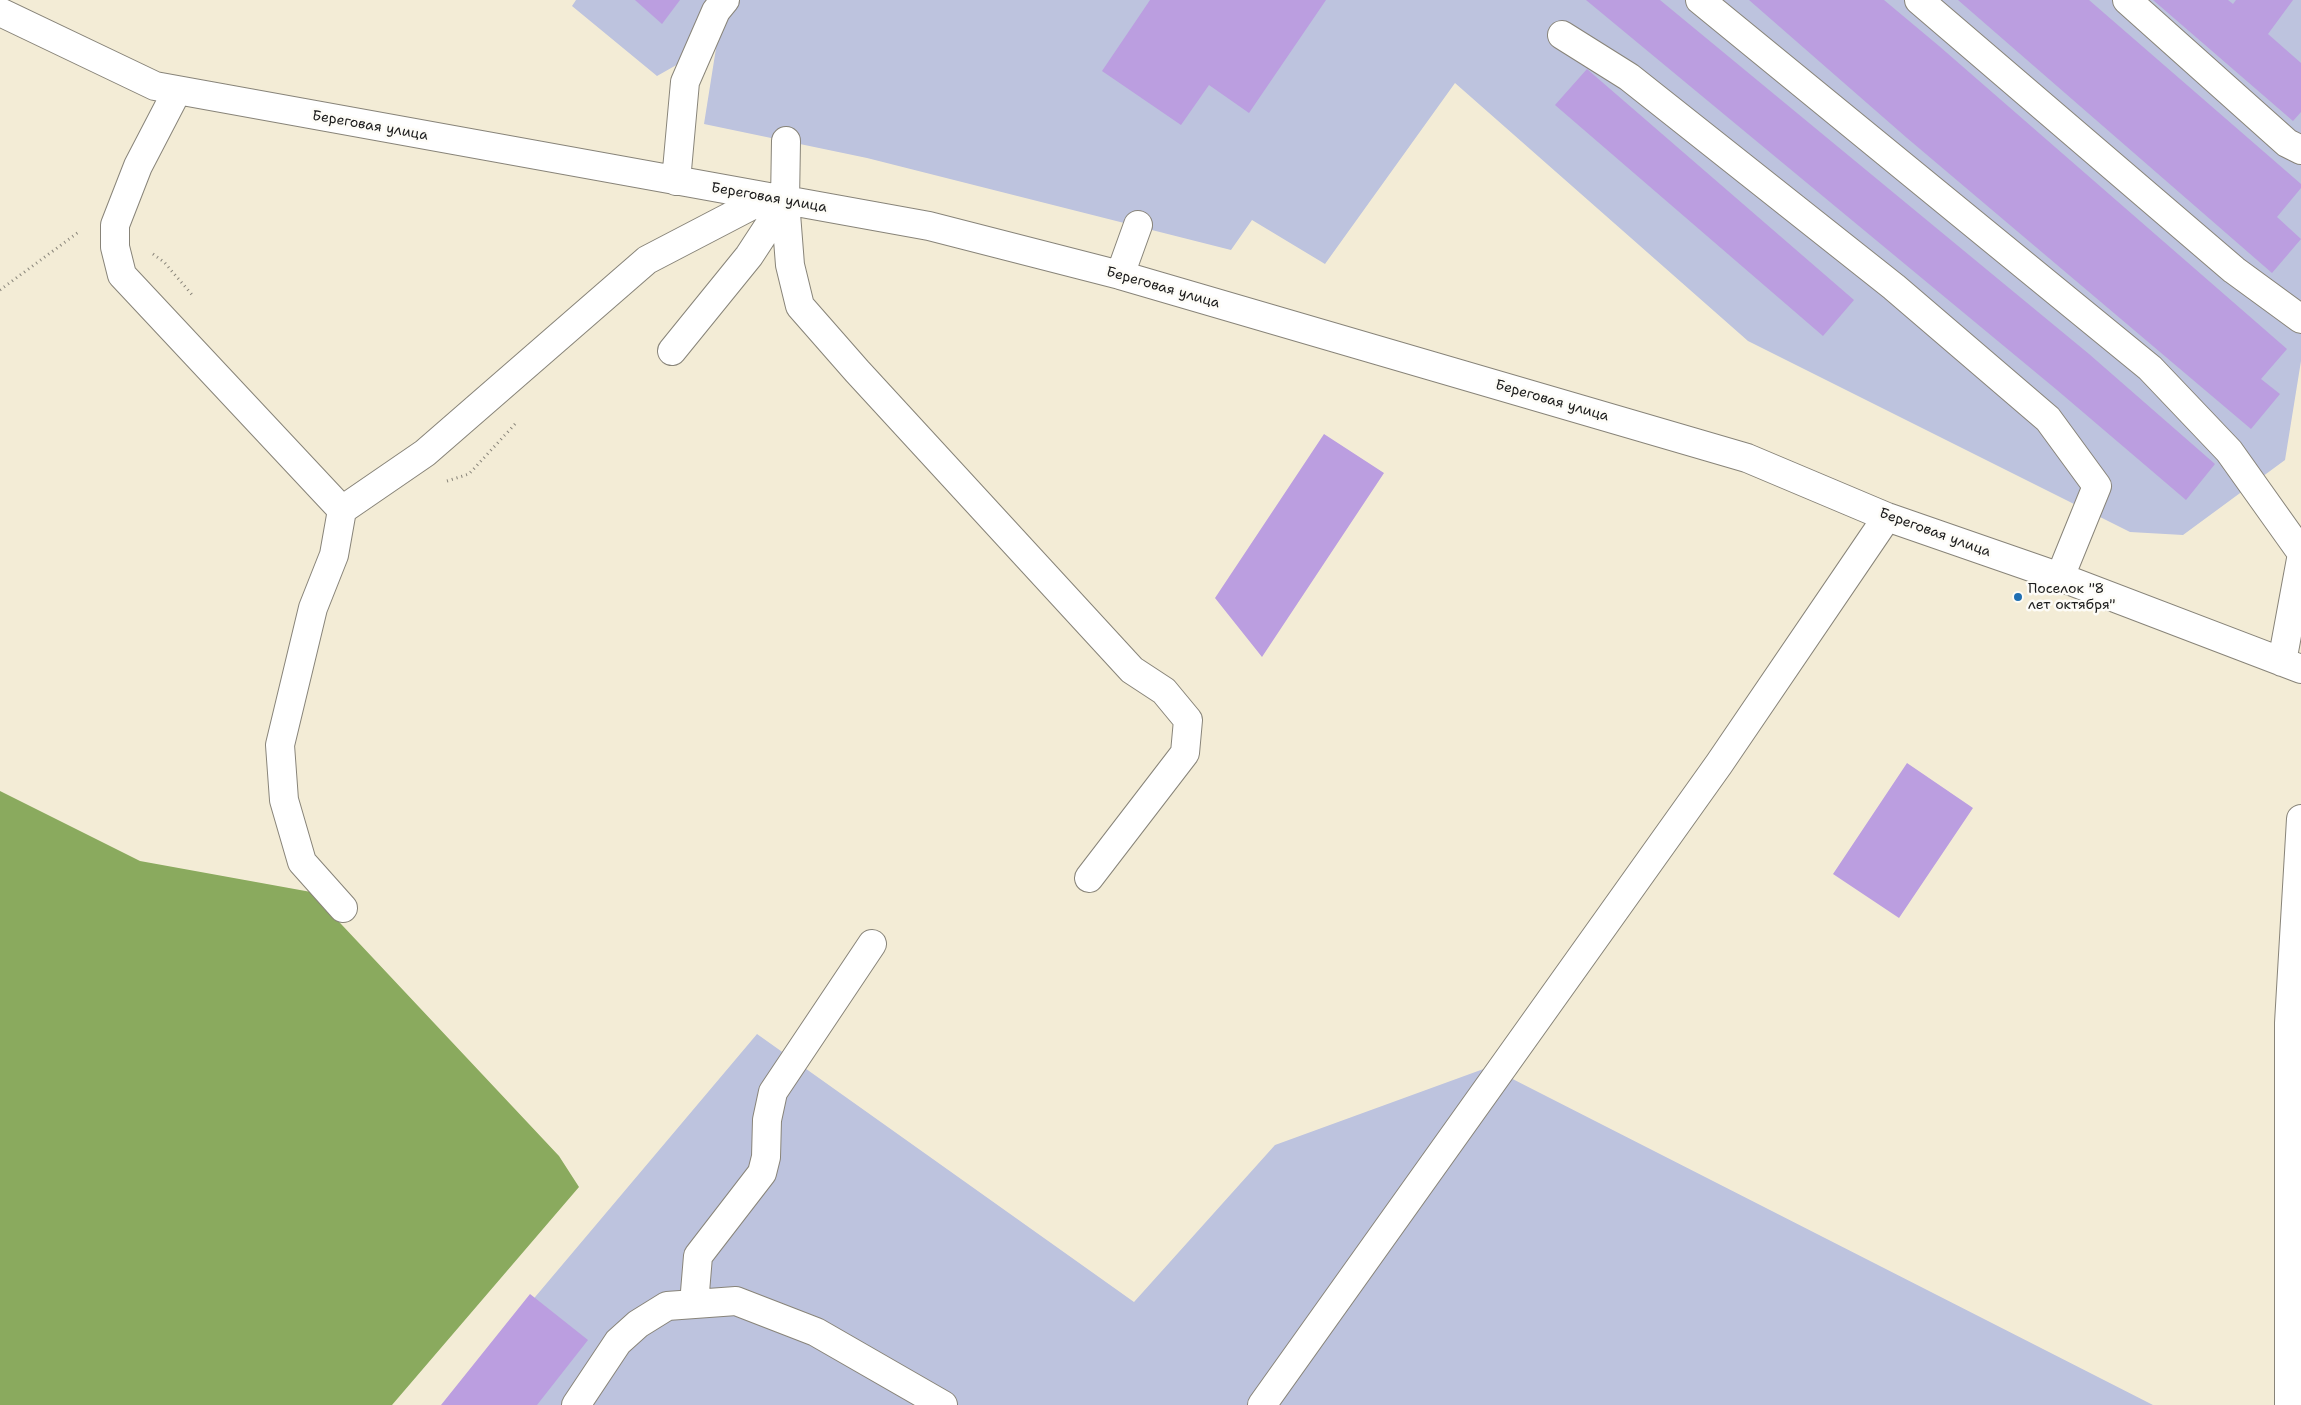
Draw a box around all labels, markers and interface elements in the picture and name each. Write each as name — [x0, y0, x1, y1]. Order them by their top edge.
street label: Береговая улица — [311, 108, 429, 144]
street label: Береговая улица — [710, 180, 828, 216]
street label: Береговая улица — [1104, 264, 1222, 312]
street label: Береговая улица — [1493, 377, 1611, 425]
street label: Береговая улица — [1877, 505, 1993, 561]
place label: Поселок "8 лет октября" — [2028, 581, 2115, 614]
marker: Поселок "8 лет октября" — [2012, 591, 2024, 603]

